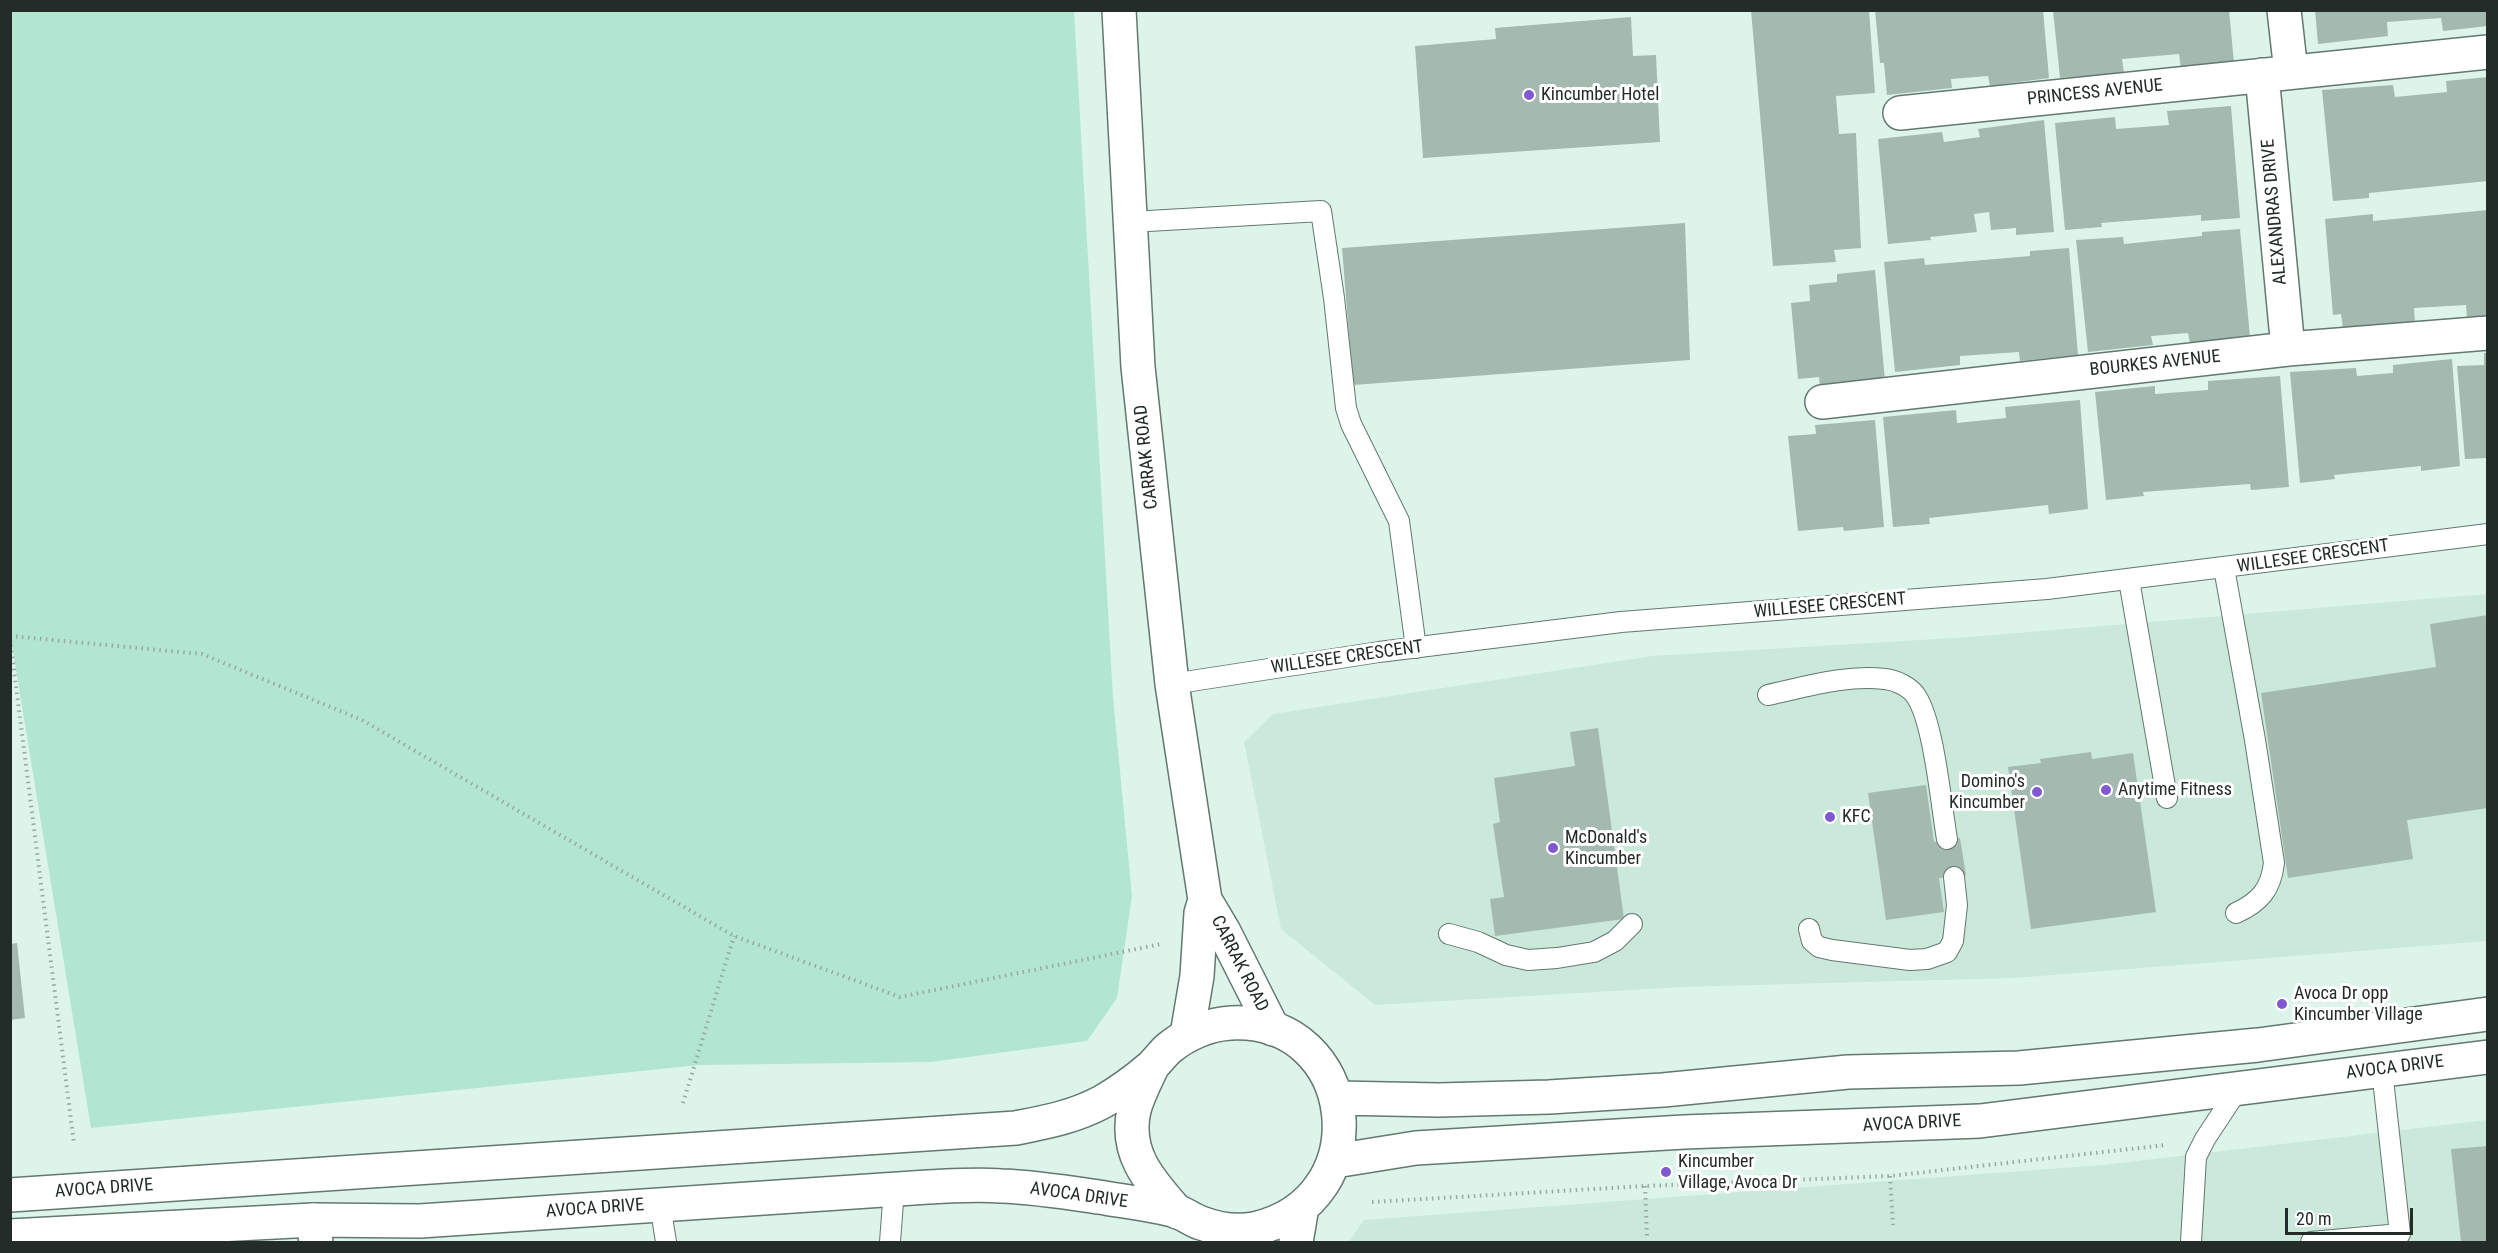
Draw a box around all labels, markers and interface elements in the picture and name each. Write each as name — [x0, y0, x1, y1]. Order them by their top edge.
street label: PRINCESS AVENUE — [2026, 75, 2164, 111]
place label: Kincumber Hotel — [1541, 84, 1659, 106]
marker: Kincumber Hotel — [1522, 88, 1536, 102]
street label: ALEXANDRAS DRIVE — [2258, 138, 2292, 286]
street label: BOURKES AVENUE — [2089, 346, 2221, 382]
street label: CARRAK ROAD — [1131, 404, 1163, 510]
street label: WILLESEE CRESCENT — [2236, 536, 2390, 578]
street label: WILLESEE CRESCENT — [1753, 589, 1907, 623]
street label: WILLESEE CRESCENT — [1270, 637, 1424, 679]
place label: Domino's Kincumber — [1949, 771, 2025, 814]
place label: Anytime Fitness — [2118, 779, 2232, 801]
marker: Anytime Fitness — [2099, 783, 2113, 797]
marker: Domino's Kincumber — [2030, 785, 2044, 799]
place label: KFC — [1842, 806, 1871, 828]
marker: KFC — [1823, 810, 1837, 824]
place label: McDonald's Kincumber — [1565, 827, 1647, 870]
marker: McDonald's Kincumber — [1546, 841, 1560, 855]
street label: CARRAK ROAD — [1206, 912, 1272, 1016]
place label: Avoca Dr opp Kincumber Village — [2294, 983, 2423, 1026]
marker: Avoca Dr opp Kincumber Village — [2275, 997, 2289, 1011]
street label: AVOCA DRIVE — [2345, 1051, 2445, 1085]
street label: AVOCA DRIVE — [1862, 1111, 1962, 1137]
place label: Kincumber Village, Avoca Dr — [1678, 1151, 1797, 1194]
marker: Kincumber Village, Avoca Dr — [1659, 1165, 1673, 1179]
street label: AVOCA DRIVE — [54, 1175, 154, 1203]
street label: AVOCA DRIVE — [1029, 1178, 1129, 1214]
street label: AVOCA DRIVE — [545, 1195, 645, 1223]
scale bar — [2288, 1196, 2416, 1234]
text: 20 m — [2296, 1208, 2331, 1229]

